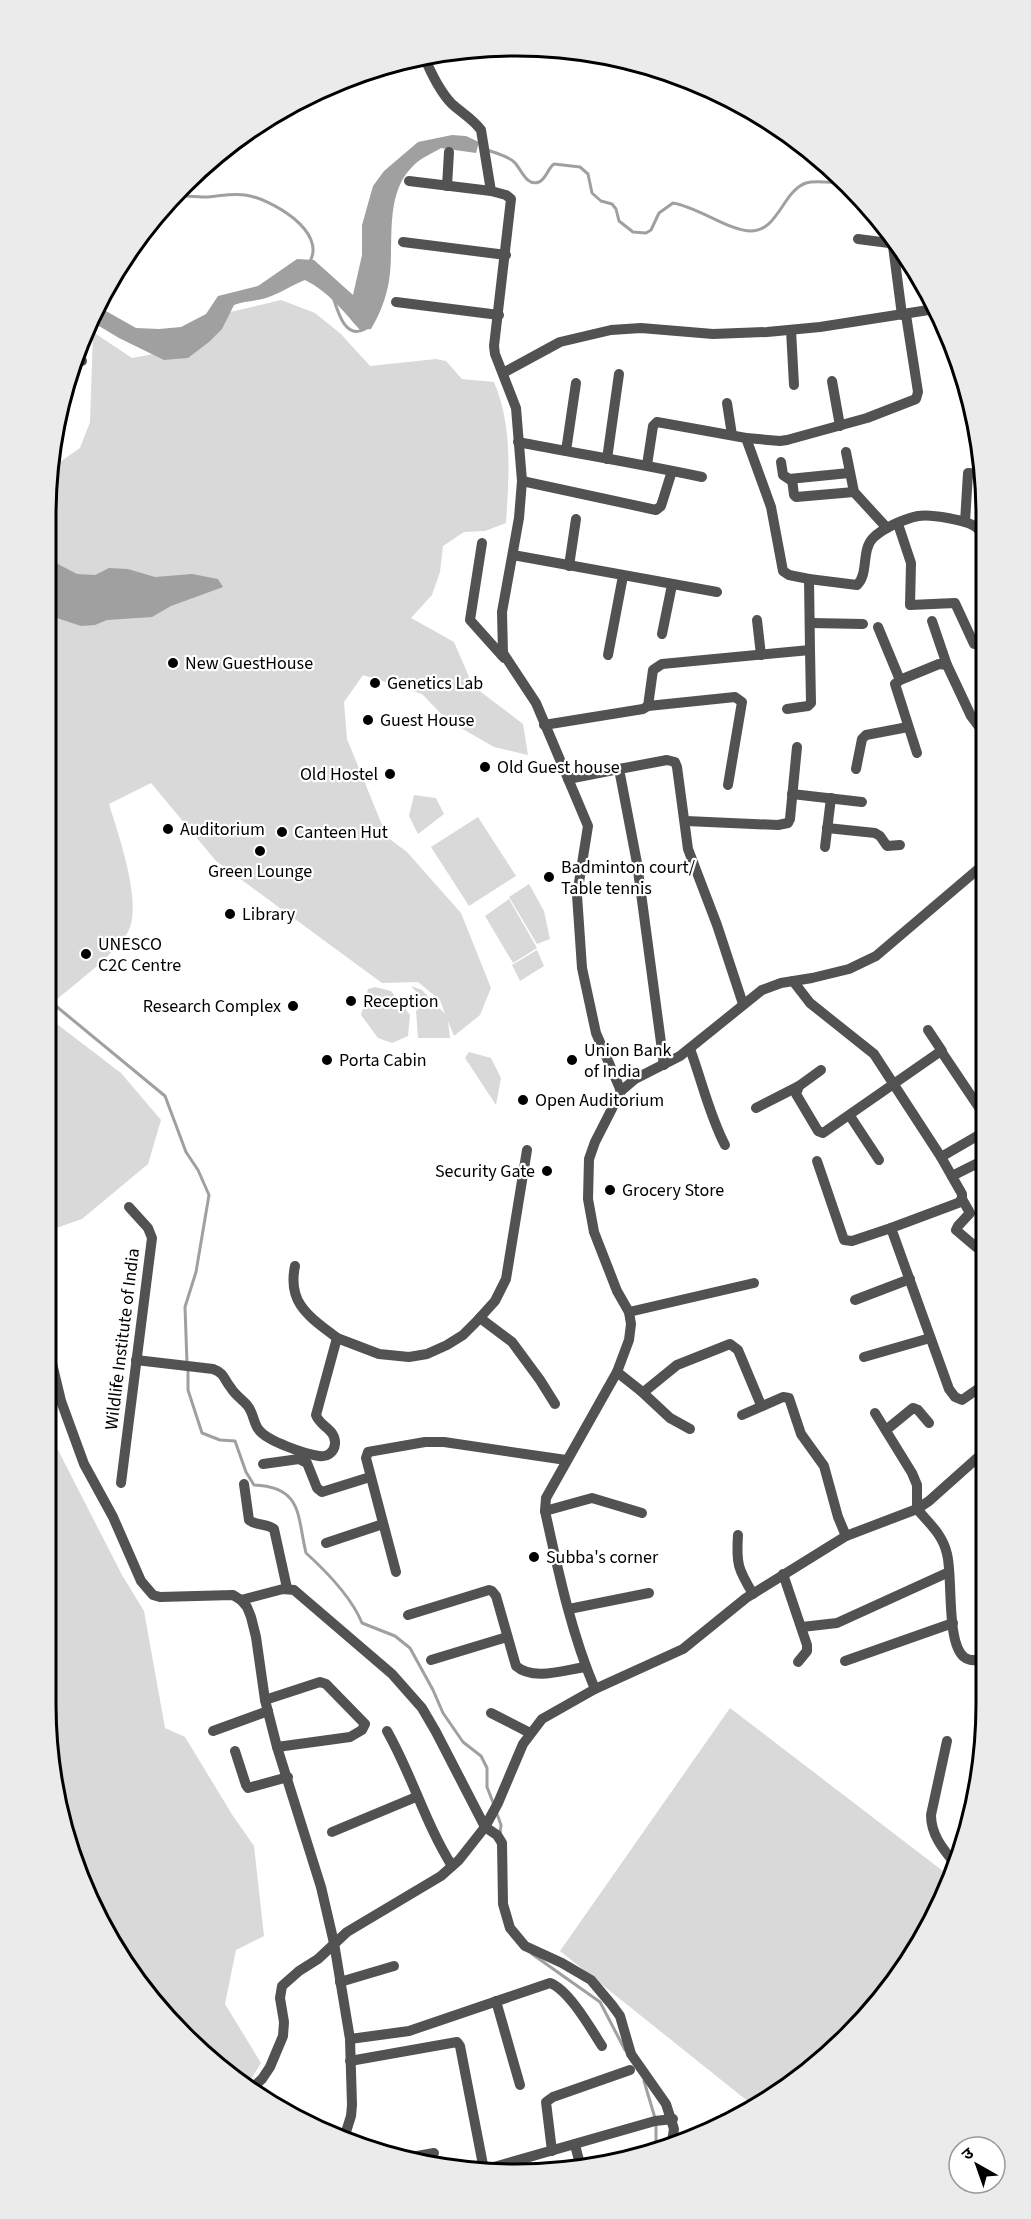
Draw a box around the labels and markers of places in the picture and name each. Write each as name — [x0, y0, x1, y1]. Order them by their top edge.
place label: New GuestHouse — [185, 651, 313, 676]
marker: New GuestHouse — [166, 656, 180, 670]
place label: Genetics Lab — [387, 671, 483, 696]
marker: Genetics Lab — [368, 676, 382, 690]
place label: Guest House — [380, 708, 475, 733]
marker: Guest House — [361, 713, 375, 727]
place label: Old Guest house — [497, 755, 620, 780]
marker: Old Guest house — [478, 760, 492, 774]
place label: Old Hostel — [300, 762, 378, 787]
marker: Old Hostel — [383, 767, 397, 781]
place label: Auditorium — [180, 817, 265, 842]
place label: Canteen Hut — [294, 820, 388, 845]
marker: Auditorium — [161, 822, 175, 836]
marker: Canteen Hut — [275, 825, 289, 839]
marker: Green Lounge — [253, 844, 267, 858]
place label: Badminton court/ Table tennis — [561, 855, 696, 901]
place label: Green Lounge — [208, 859, 312, 884]
marker: Badminton court/ Table tennis — [542, 870, 556, 884]
place label: Library — [242, 902, 296, 927]
marker: Library — [223, 907, 237, 921]
place label: UNESCO C2C Centre — [98, 932, 181, 978]
marker: UNESCO C2C Centre — [79, 947, 93, 961]
place label: Reception — [363, 989, 439, 1014]
place label: Research Complex — [143, 994, 281, 1019]
marker: Reception — [344, 994, 358, 1008]
marker: Research Complex — [286, 999, 300, 1013]
place label: Union Bank of India — [584, 1038, 672, 1084]
place label: Porta Cabin — [339, 1048, 427, 1073]
marker: Porta Cabin — [320, 1053, 334, 1067]
marker: Union Bank of India — [565, 1053, 579, 1067]
place label: Open Auditorium — [535, 1088, 664, 1113]
marker: Open Auditorium — [516, 1093, 530, 1107]
place label: Security Gate — [435, 1159, 535, 1184]
marker: Security Gate — [540, 1164, 554, 1178]
place label: Grocery Store — [622, 1178, 724, 1203]
marker: Grocery Store — [603, 1183, 617, 1197]
place label: Subba's corner — [546, 1545, 659, 1570]
marker: Subba's corner — [527, 1550, 541, 1564]

